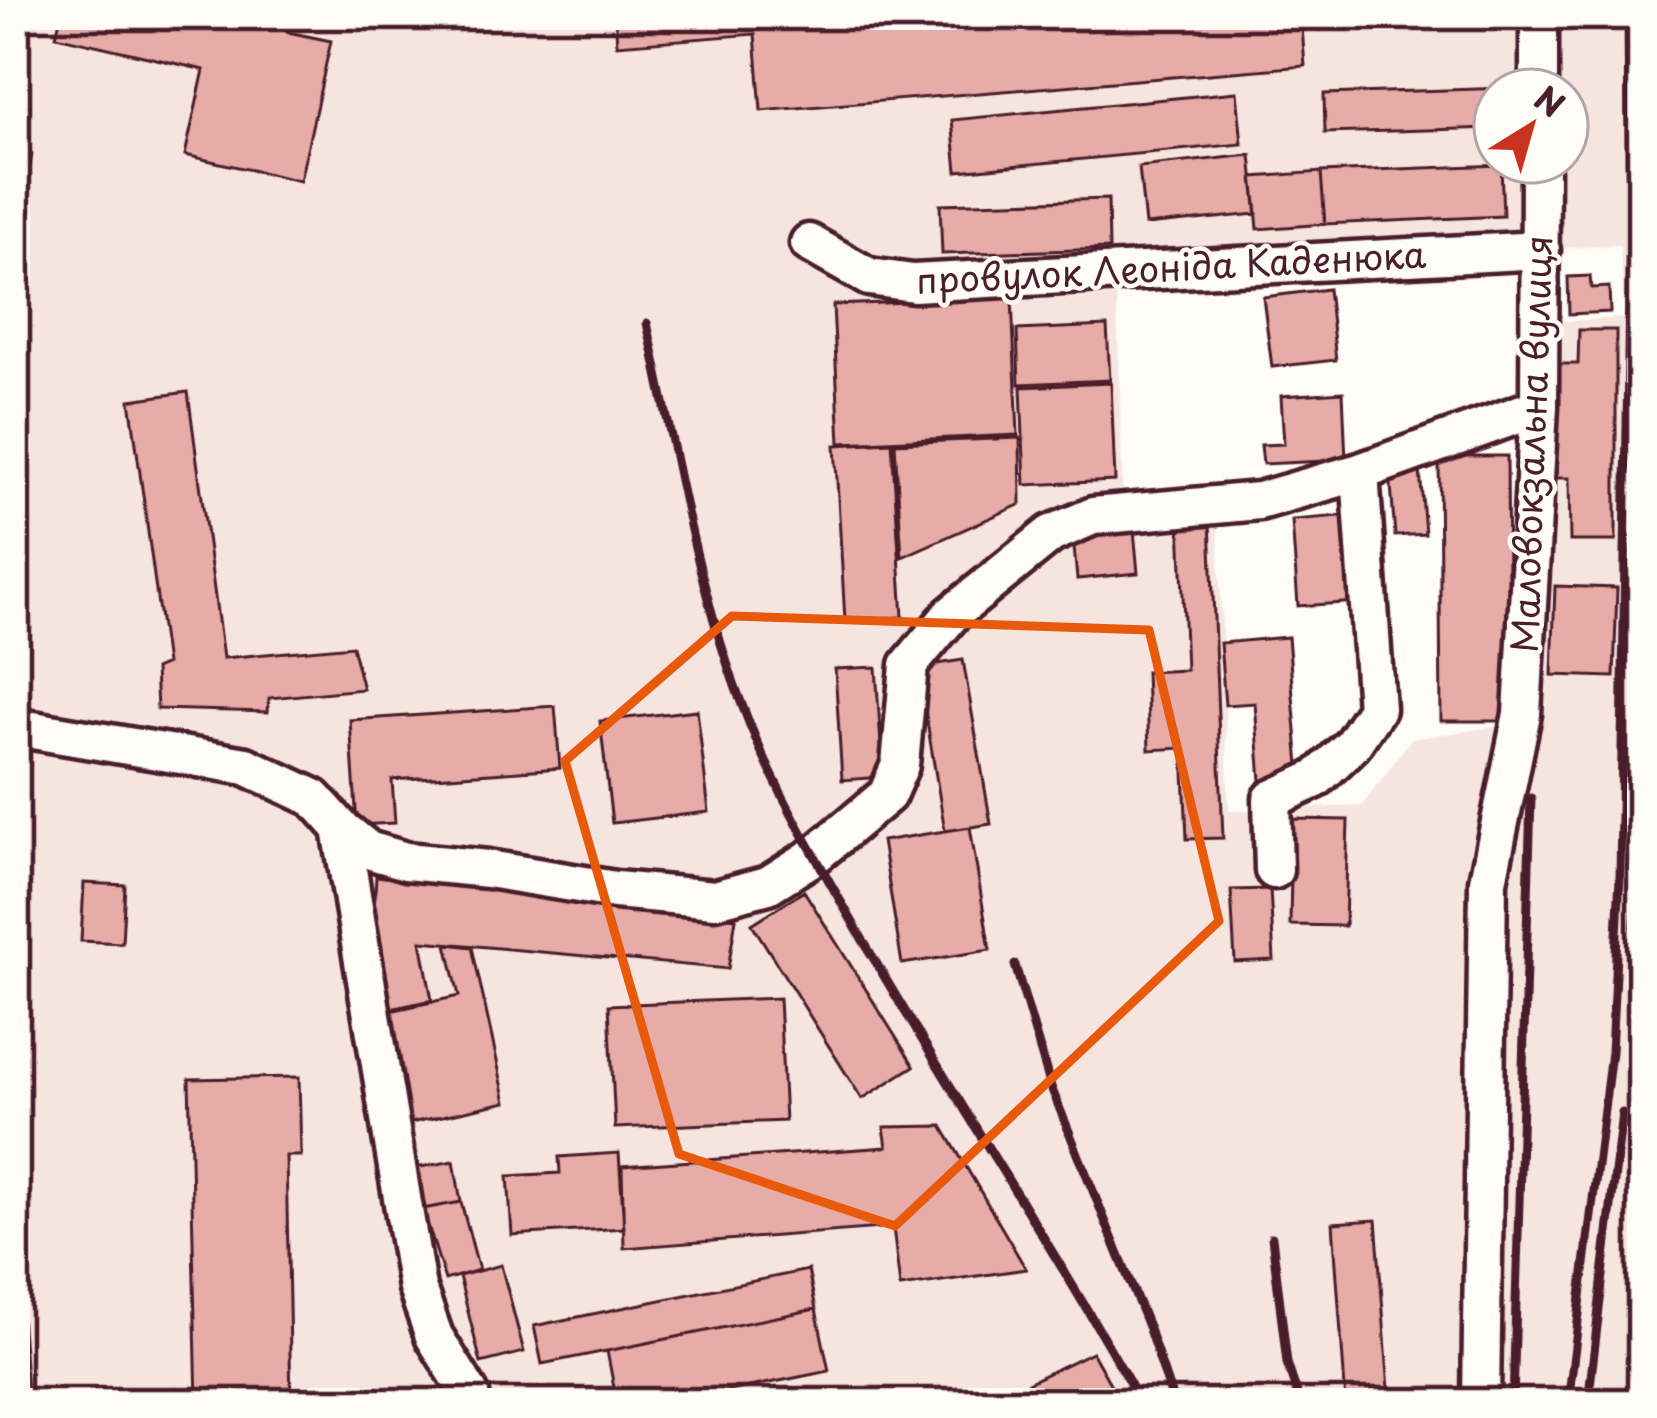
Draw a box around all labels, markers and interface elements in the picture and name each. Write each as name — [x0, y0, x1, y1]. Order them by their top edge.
north arrow — [1471, 66, 1591, 186]
text: N — [1525, 73, 1576, 128]
street label: провулок Леоніда Каденюка — [915, 226, 1428, 306]
street label: Маловокзальна вулиця — [1496, 234, 1564, 654]

